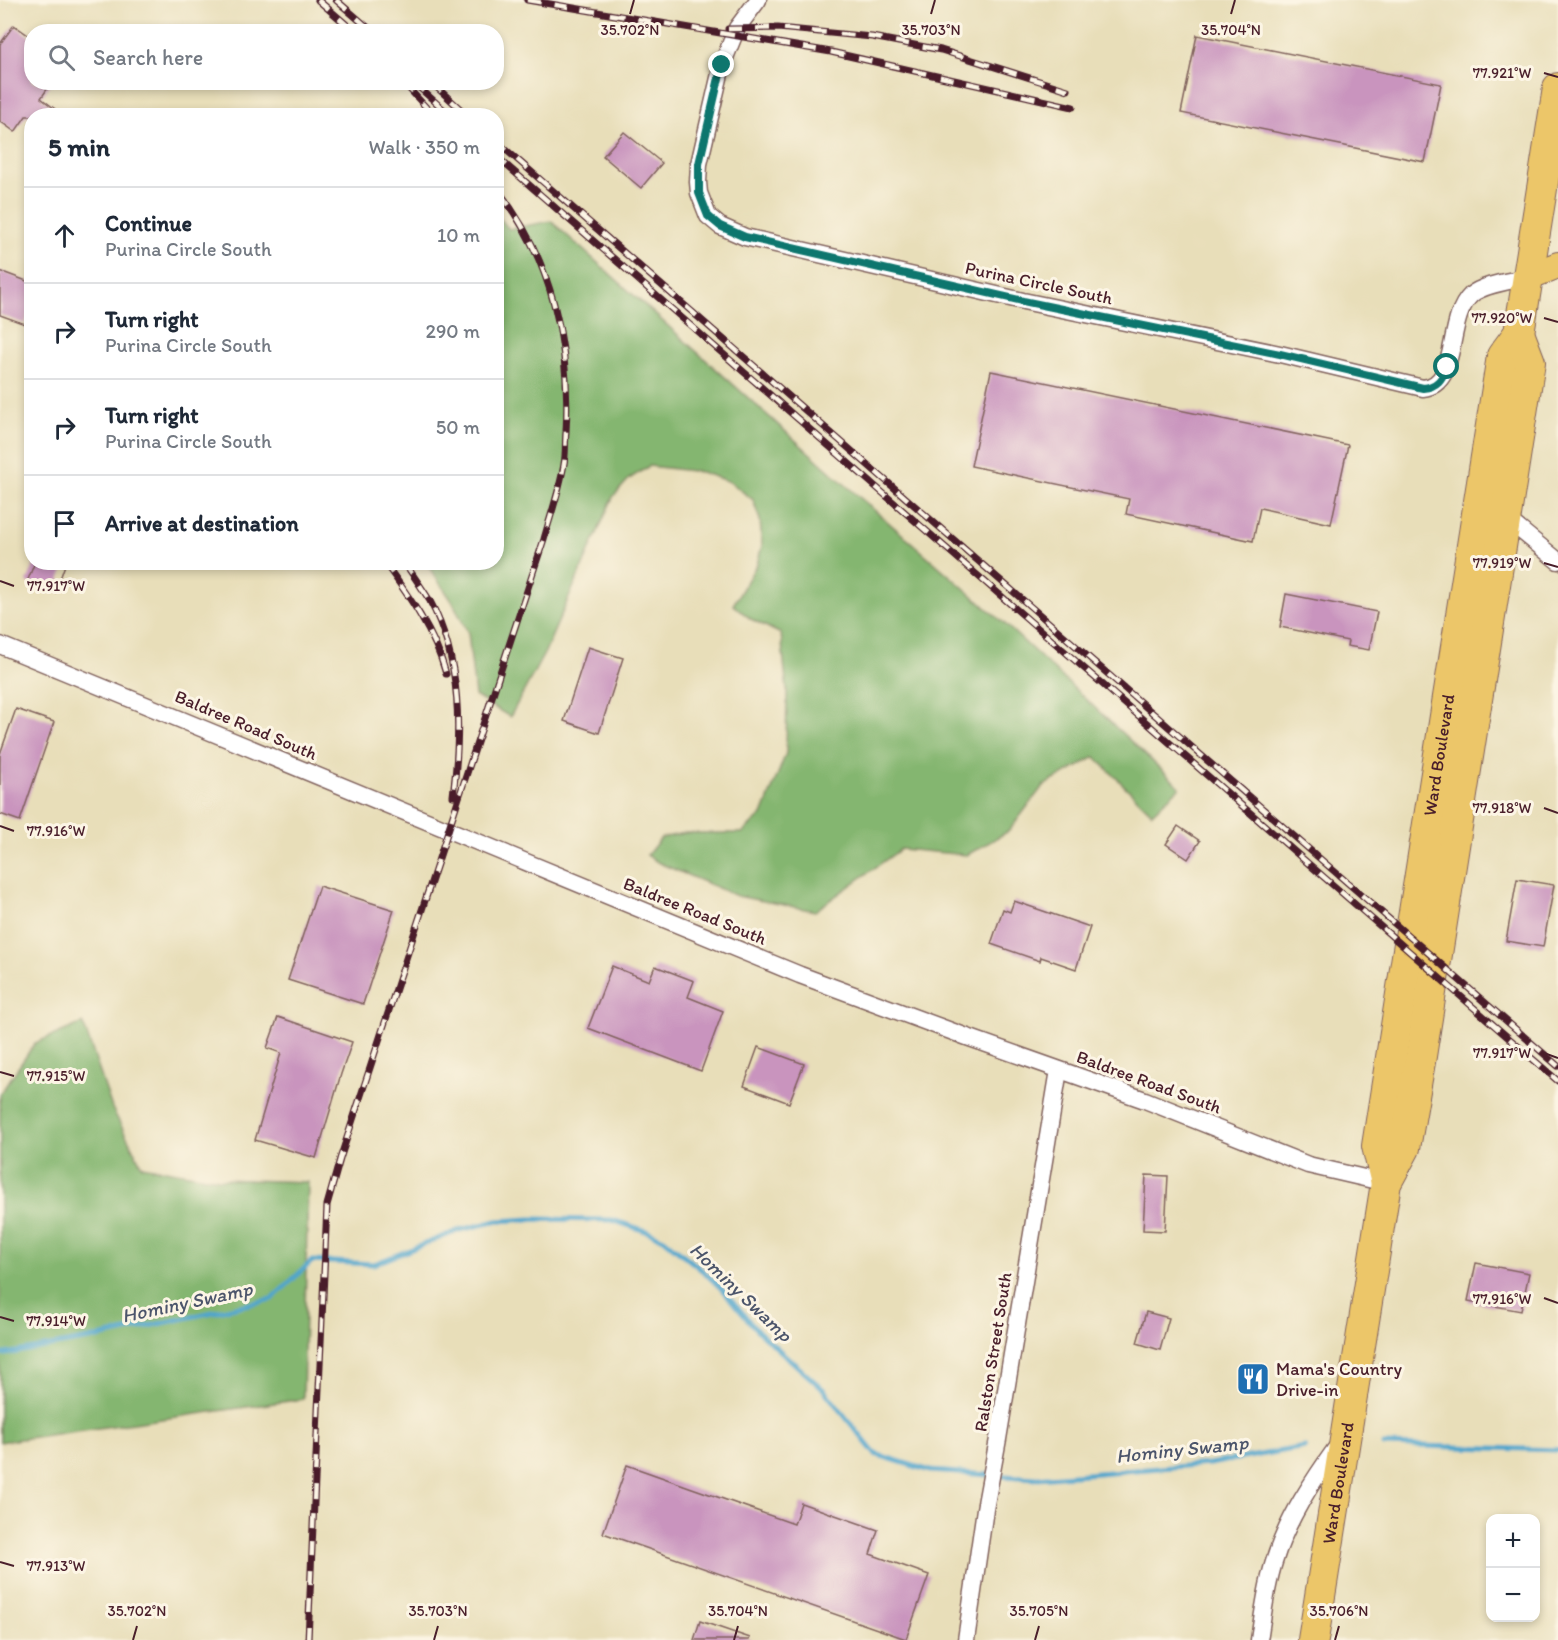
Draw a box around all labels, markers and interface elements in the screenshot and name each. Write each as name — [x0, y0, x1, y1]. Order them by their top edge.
text: 35.702°N — [601, 21, 659, 39]
text: 35.703°N — [901, 21, 961, 39]
text: 35.704°N — [1201, 21, 1261, 39]
search box — [24, 24, 504, 90]
icon: search — [45, 41, 78, 74]
text: Search here — [93, 44, 203, 71]
route end — [708, 51, 734, 77]
text: 77.921°W — [1473, 64, 1531, 82]
text: 5 min — [48, 131, 110, 163]
text: Walk · 350 m — [369, 135, 480, 159]
text: Continue — [105, 210, 192, 237]
icon: ahead — [48, 219, 81, 252]
text: 10 m — [437, 223, 480, 247]
text: Purina Circle South — [105, 237, 272, 261]
street label: Purina Circle South — [963, 257, 1115, 309]
text: Turn right — [105, 306, 199, 333]
text: 77.920°W — [1472, 309, 1533, 327]
icon: right — [48, 315, 81, 348]
text: 290 m — [425, 319, 480, 343]
text: Purina Circle South — [105, 333, 272, 357]
route start — [1433, 353, 1459, 379]
text: Turn right — [105, 402, 199, 429]
icon: right — [48, 411, 81, 444]
text: 50 m — [436, 415, 480, 439]
text: Purina Circle South — [105, 429, 272, 453]
icon: arrive — [48, 507, 81, 540]
text: Arrive at destination — [105, 510, 299, 537]
text: 77.919°W — [1473, 554, 1531, 572]
text: 77.917°W — [27, 577, 85, 595]
street label: Baldree Road South — [172, 685, 321, 765]
street label: Ward Boulevard — [1418, 692, 1459, 817]
text: 77.918°W — [1473, 799, 1532, 817]
text: 77.916°W — [27, 822, 85, 840]
street label: Baldree Road South — [620, 872, 770, 950]
text: 77.917°W — [1473, 1044, 1531, 1062]
street label: Baldree Road South — [1074, 1046, 1225, 1119]
text: 77.915°W — [27, 1067, 85, 1085]
water label: Hominy Swamp — [685, 1237, 798, 1348]
street label: Ralston Street South — [970, 1270, 1017, 1433]
water label: Hominy Swamp — [120, 1276, 256, 1328]
text: 77.916°W — [1473, 1290, 1531, 1308]
text: 77.914°W — [26, 1312, 86, 1330]
place label: Mama's Country Drive-in — [1276, 1358, 1402, 1401]
restaurant icon: Mama's Country Drive-in — [1235, 1361, 1271, 1397]
street label: Ward Boulevard — [1318, 1420, 1359, 1545]
water label: Hominy Swamp — [1115, 1430, 1251, 1468]
map controls — [1486, 1514, 1540, 1622]
button: + — [1486, 1514, 1540, 1568]
text: 77.913°W — [27, 1557, 86, 1575]
button: − — [1486, 1568, 1540, 1622]
text: 35.702°N — [108, 1602, 166, 1620]
text: 35.703°N — [408, 1602, 468, 1620]
text: 35.704°N — [708, 1602, 768, 1620]
text: 35.705°N — [1010, 1602, 1068, 1620]
text: 35.706°N — [1310, 1602, 1368, 1620]

